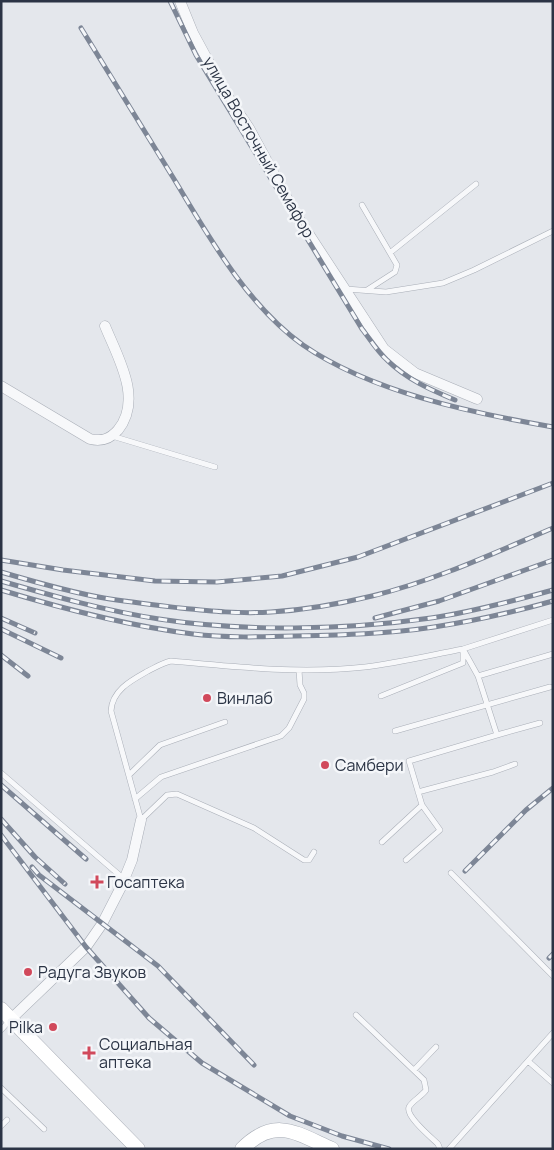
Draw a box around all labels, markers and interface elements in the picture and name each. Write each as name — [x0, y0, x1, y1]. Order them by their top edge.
street label: улица Восточный Семафор — [198, 52, 320, 242]
place label: Винлаб — [217, 687, 273, 709]
marker: Винлаб — [201, 692, 213, 704]
place label: Самбери — [335, 754, 404, 776]
marker: Самбери — [319, 759, 331, 771]
place label: Госаптека — [107, 871, 185, 893]
marker: Госаптека — [91, 876, 103, 888]
place label: Радуга Звуков — [38, 961, 147, 983]
marker: Радуга Звуков — [22, 966, 34, 978]
place label: Pilka — [9, 1016, 43, 1038]
marker: Pilka — [47, 1021, 59, 1033]
place label: Социальная аптека — [99, 1033, 193, 1073]
marker: Социальная аптека — [83, 1047, 95, 1059]

